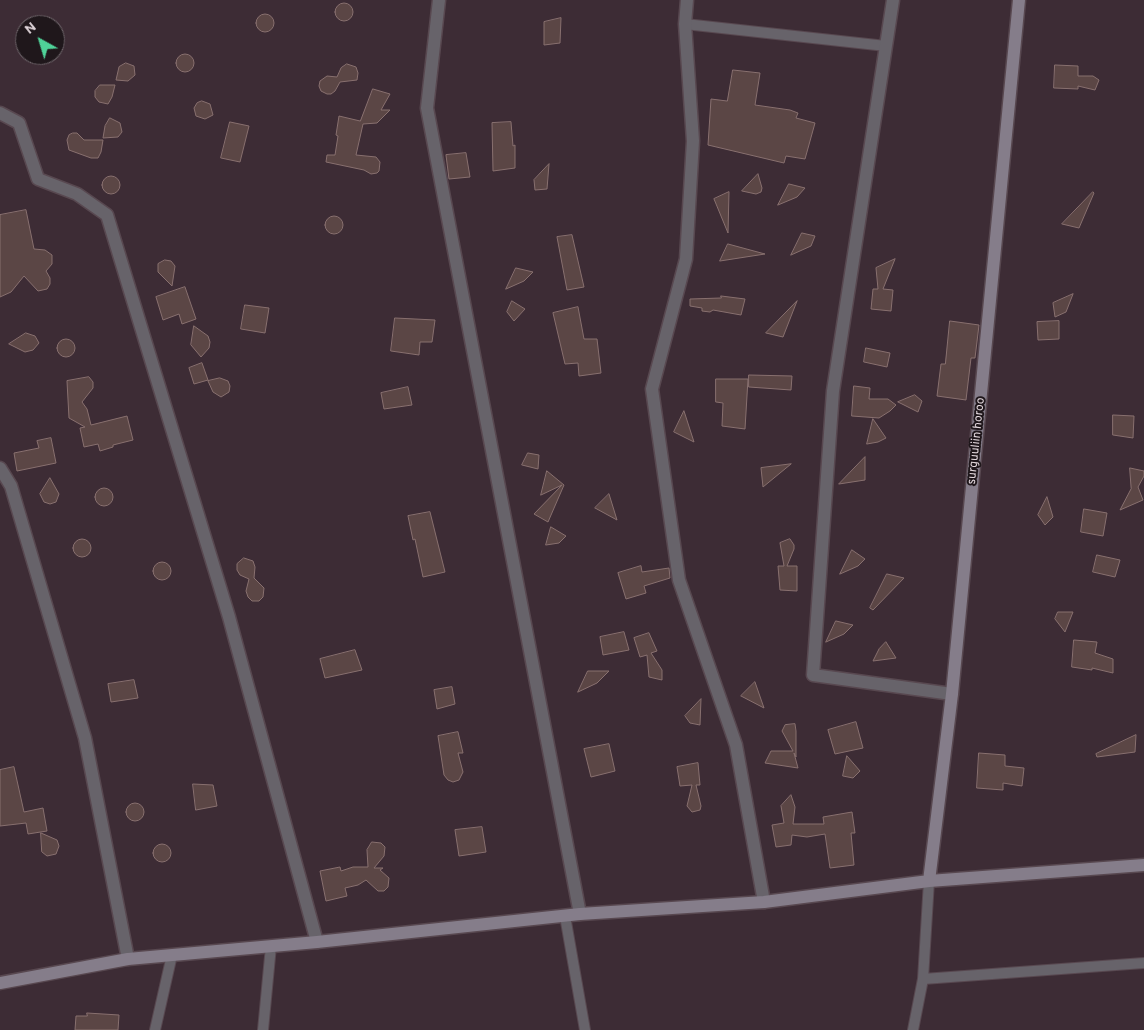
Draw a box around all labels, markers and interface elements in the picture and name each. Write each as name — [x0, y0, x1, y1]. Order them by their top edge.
north arrow — [15, 15, 65, 65]
text: N — [22, 19, 40, 39]
street label: surguuliin horoo — [965, 397, 989, 485]

